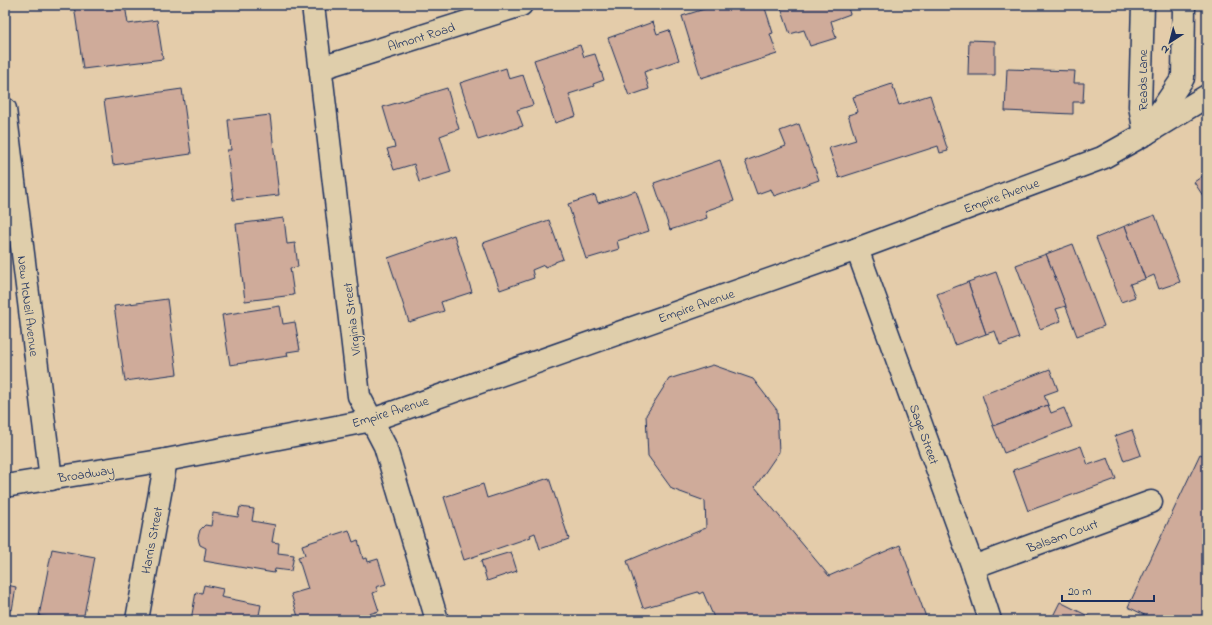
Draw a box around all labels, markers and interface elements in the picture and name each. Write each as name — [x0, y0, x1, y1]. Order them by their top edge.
street label: Almont Road — [386, 18, 458, 57]
north arrow — [1150, 22, 1190, 62]
text: N — [1157, 41, 1172, 58]
street label: Reads Lane — [1134, 49, 1153, 111]
street label: Empire Avenue — [961, 174, 1042, 219]
street label: New McNeil Avenue — [12, 255, 43, 358]
street label: Virginia Street — [339, 281, 367, 357]
street label: Empire Avenue — [656, 284, 737, 328]
street label: Empire Avenue — [350, 392, 431, 433]
street label: Sage Street — [903, 402, 944, 468]
street label: Broadway — [56, 461, 116, 489]
street label: Harris Street — [137, 505, 168, 575]
street label: Balsam Court — [1023, 515, 1101, 558]
scale bar — [1062, 577, 1154, 603]
text: 20 m — [1068, 583, 1091, 601]

